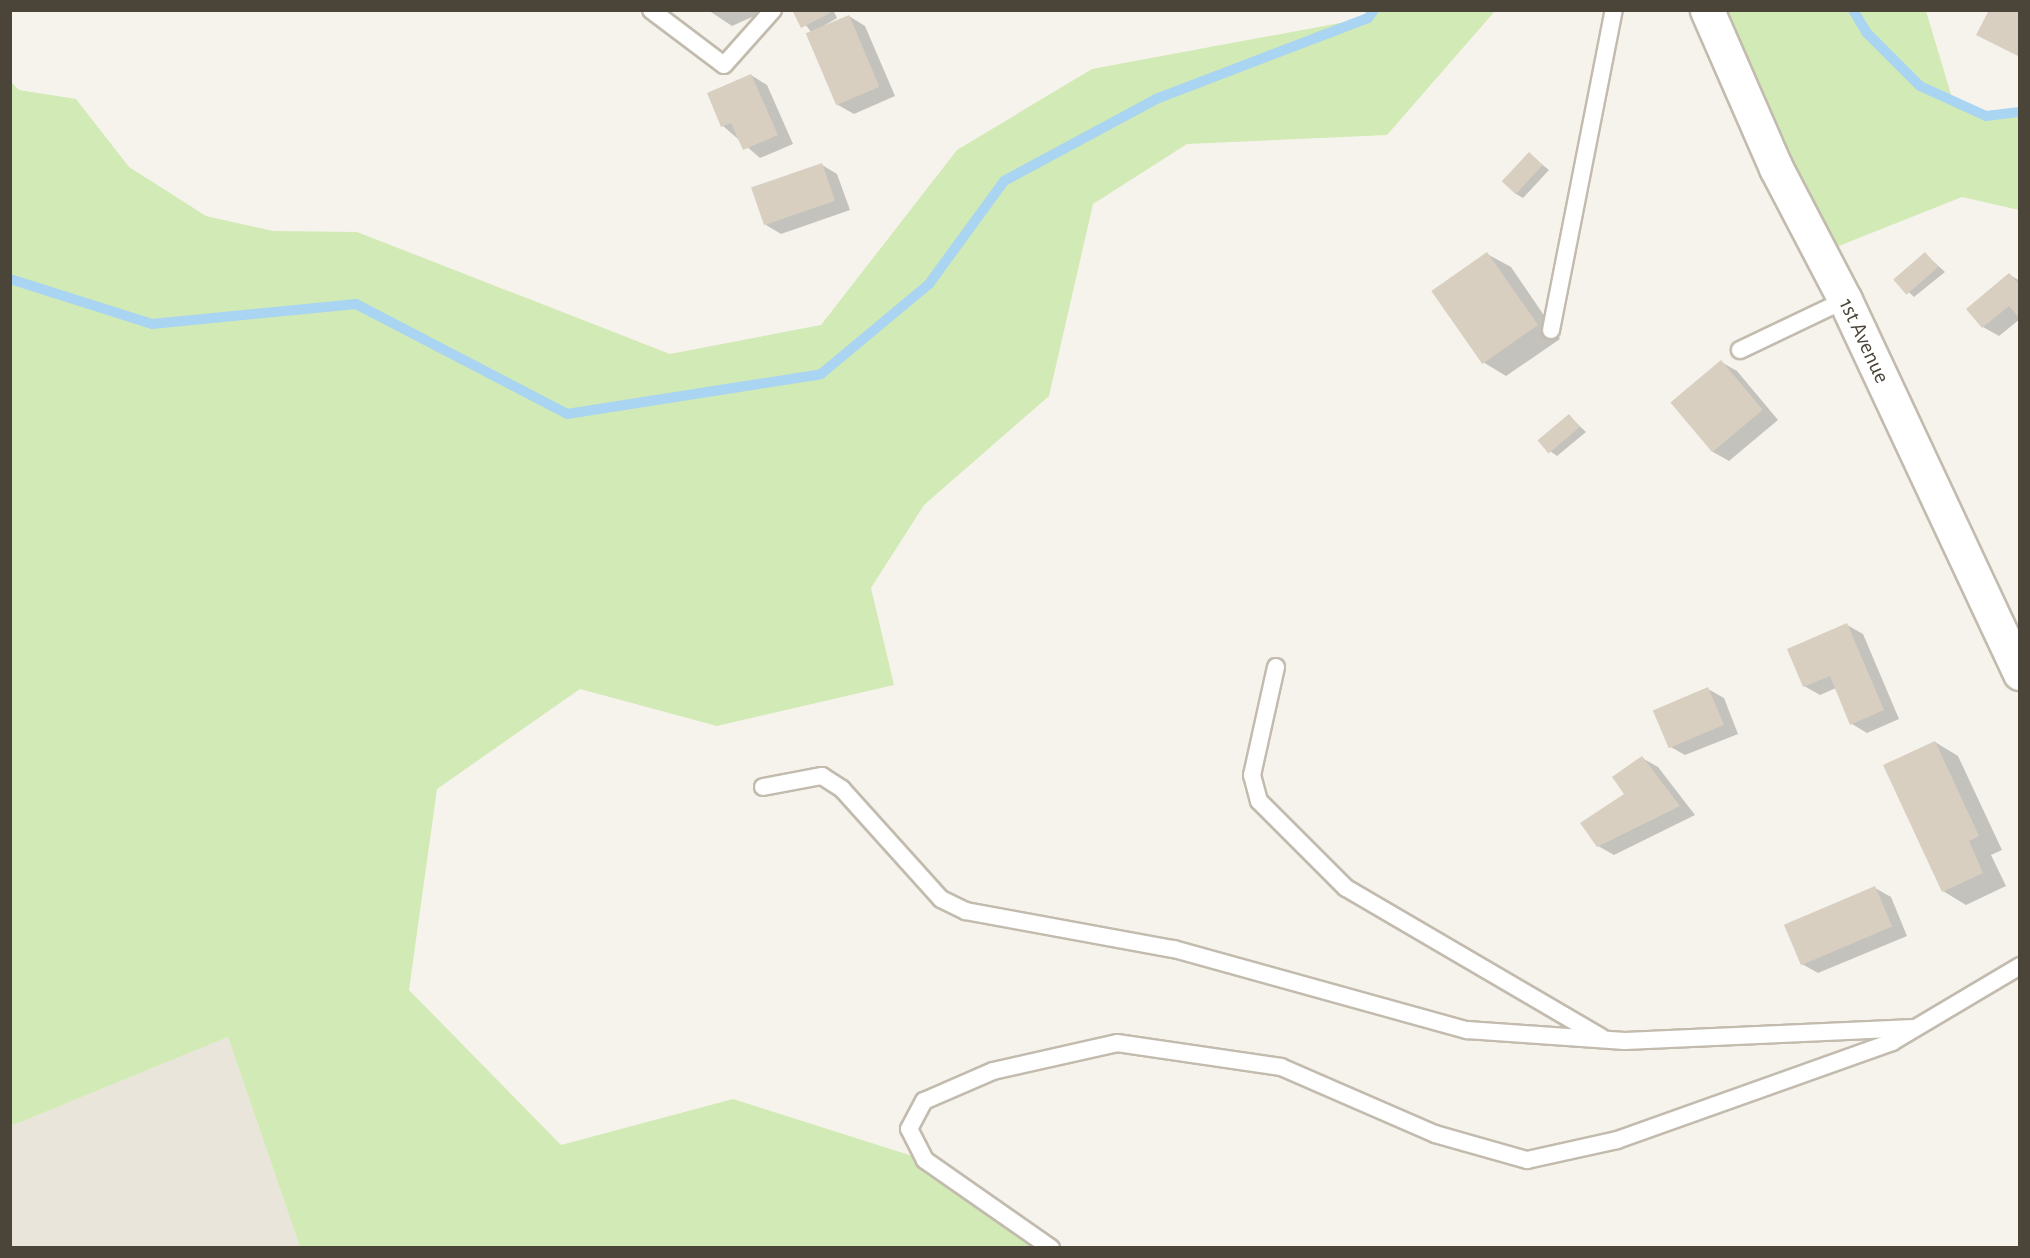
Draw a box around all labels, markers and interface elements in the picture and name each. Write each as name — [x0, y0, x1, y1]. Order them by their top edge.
street label: 1st Avenue — [1833, 294, 1895, 388]

